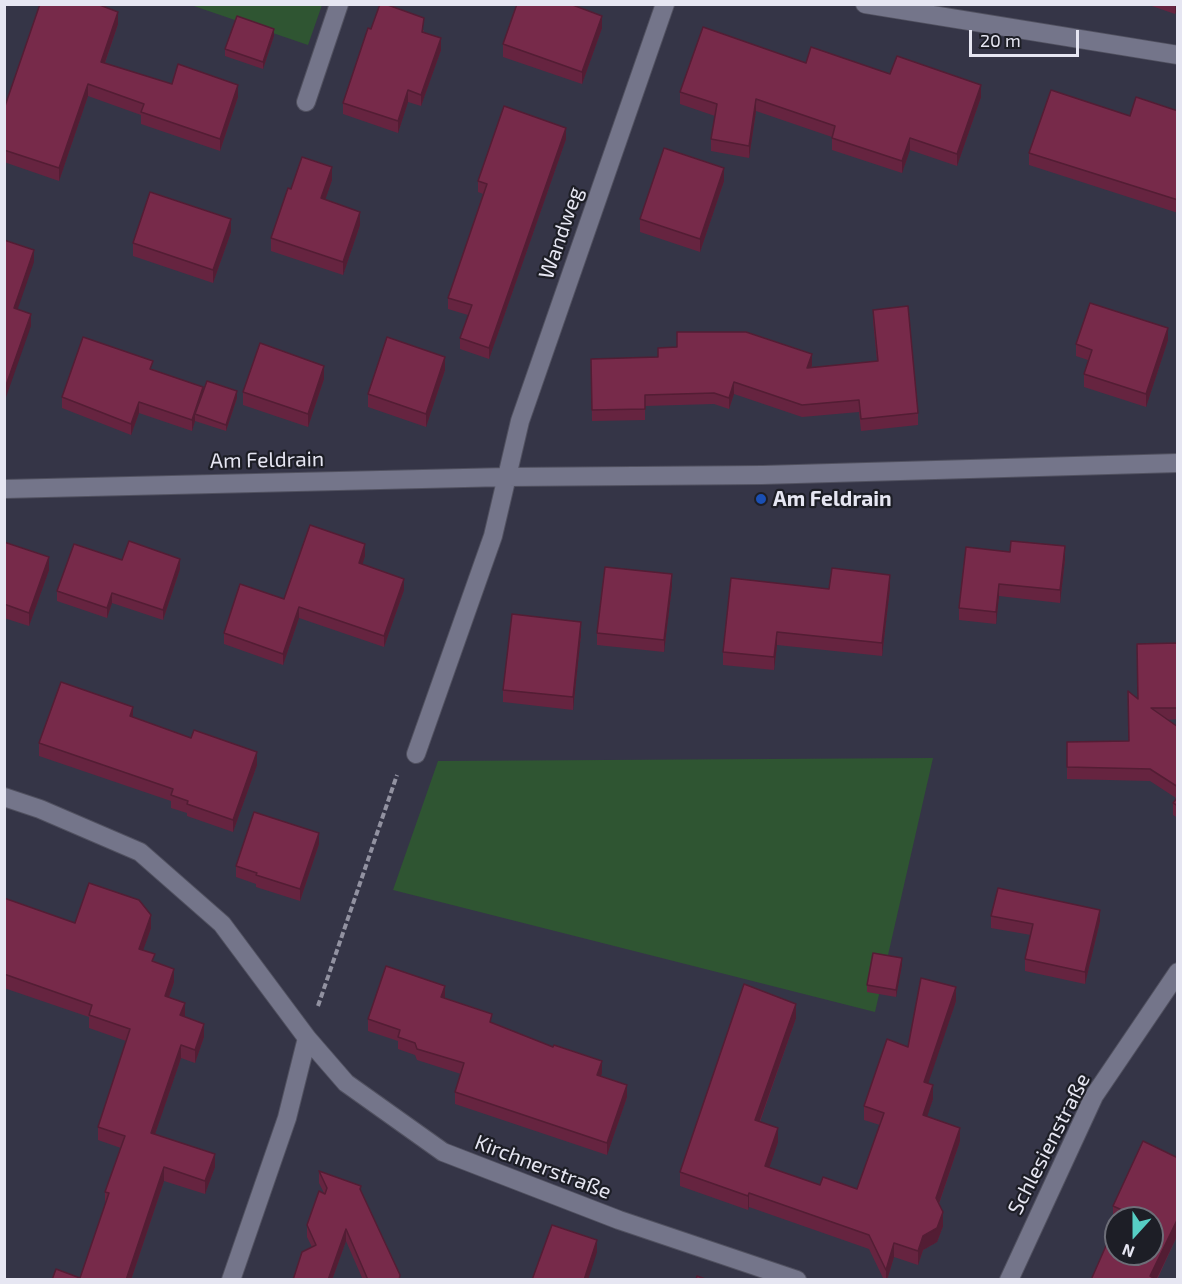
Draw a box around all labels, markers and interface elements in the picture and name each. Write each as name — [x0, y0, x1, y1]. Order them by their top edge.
scale bar — [972, 18, 1082, 56]
text: 20 m — [980, 29, 1021, 51]
street label: Wandweg — [534, 184, 588, 282]
street label: Am Feldrain — [210, 446, 324, 474]
place label: Am Feldrain — [773, 486, 892, 512]
marker: Am Feldrain — [754, 492, 768, 506]
street label: Schlesienstraße — [1003, 1069, 1095, 1219]
street label: Kirchnerstraße — [471, 1129, 615, 1205]
north arrow — [1104, 1206, 1164, 1266]
text: N — [1119, 1240, 1137, 1262]

